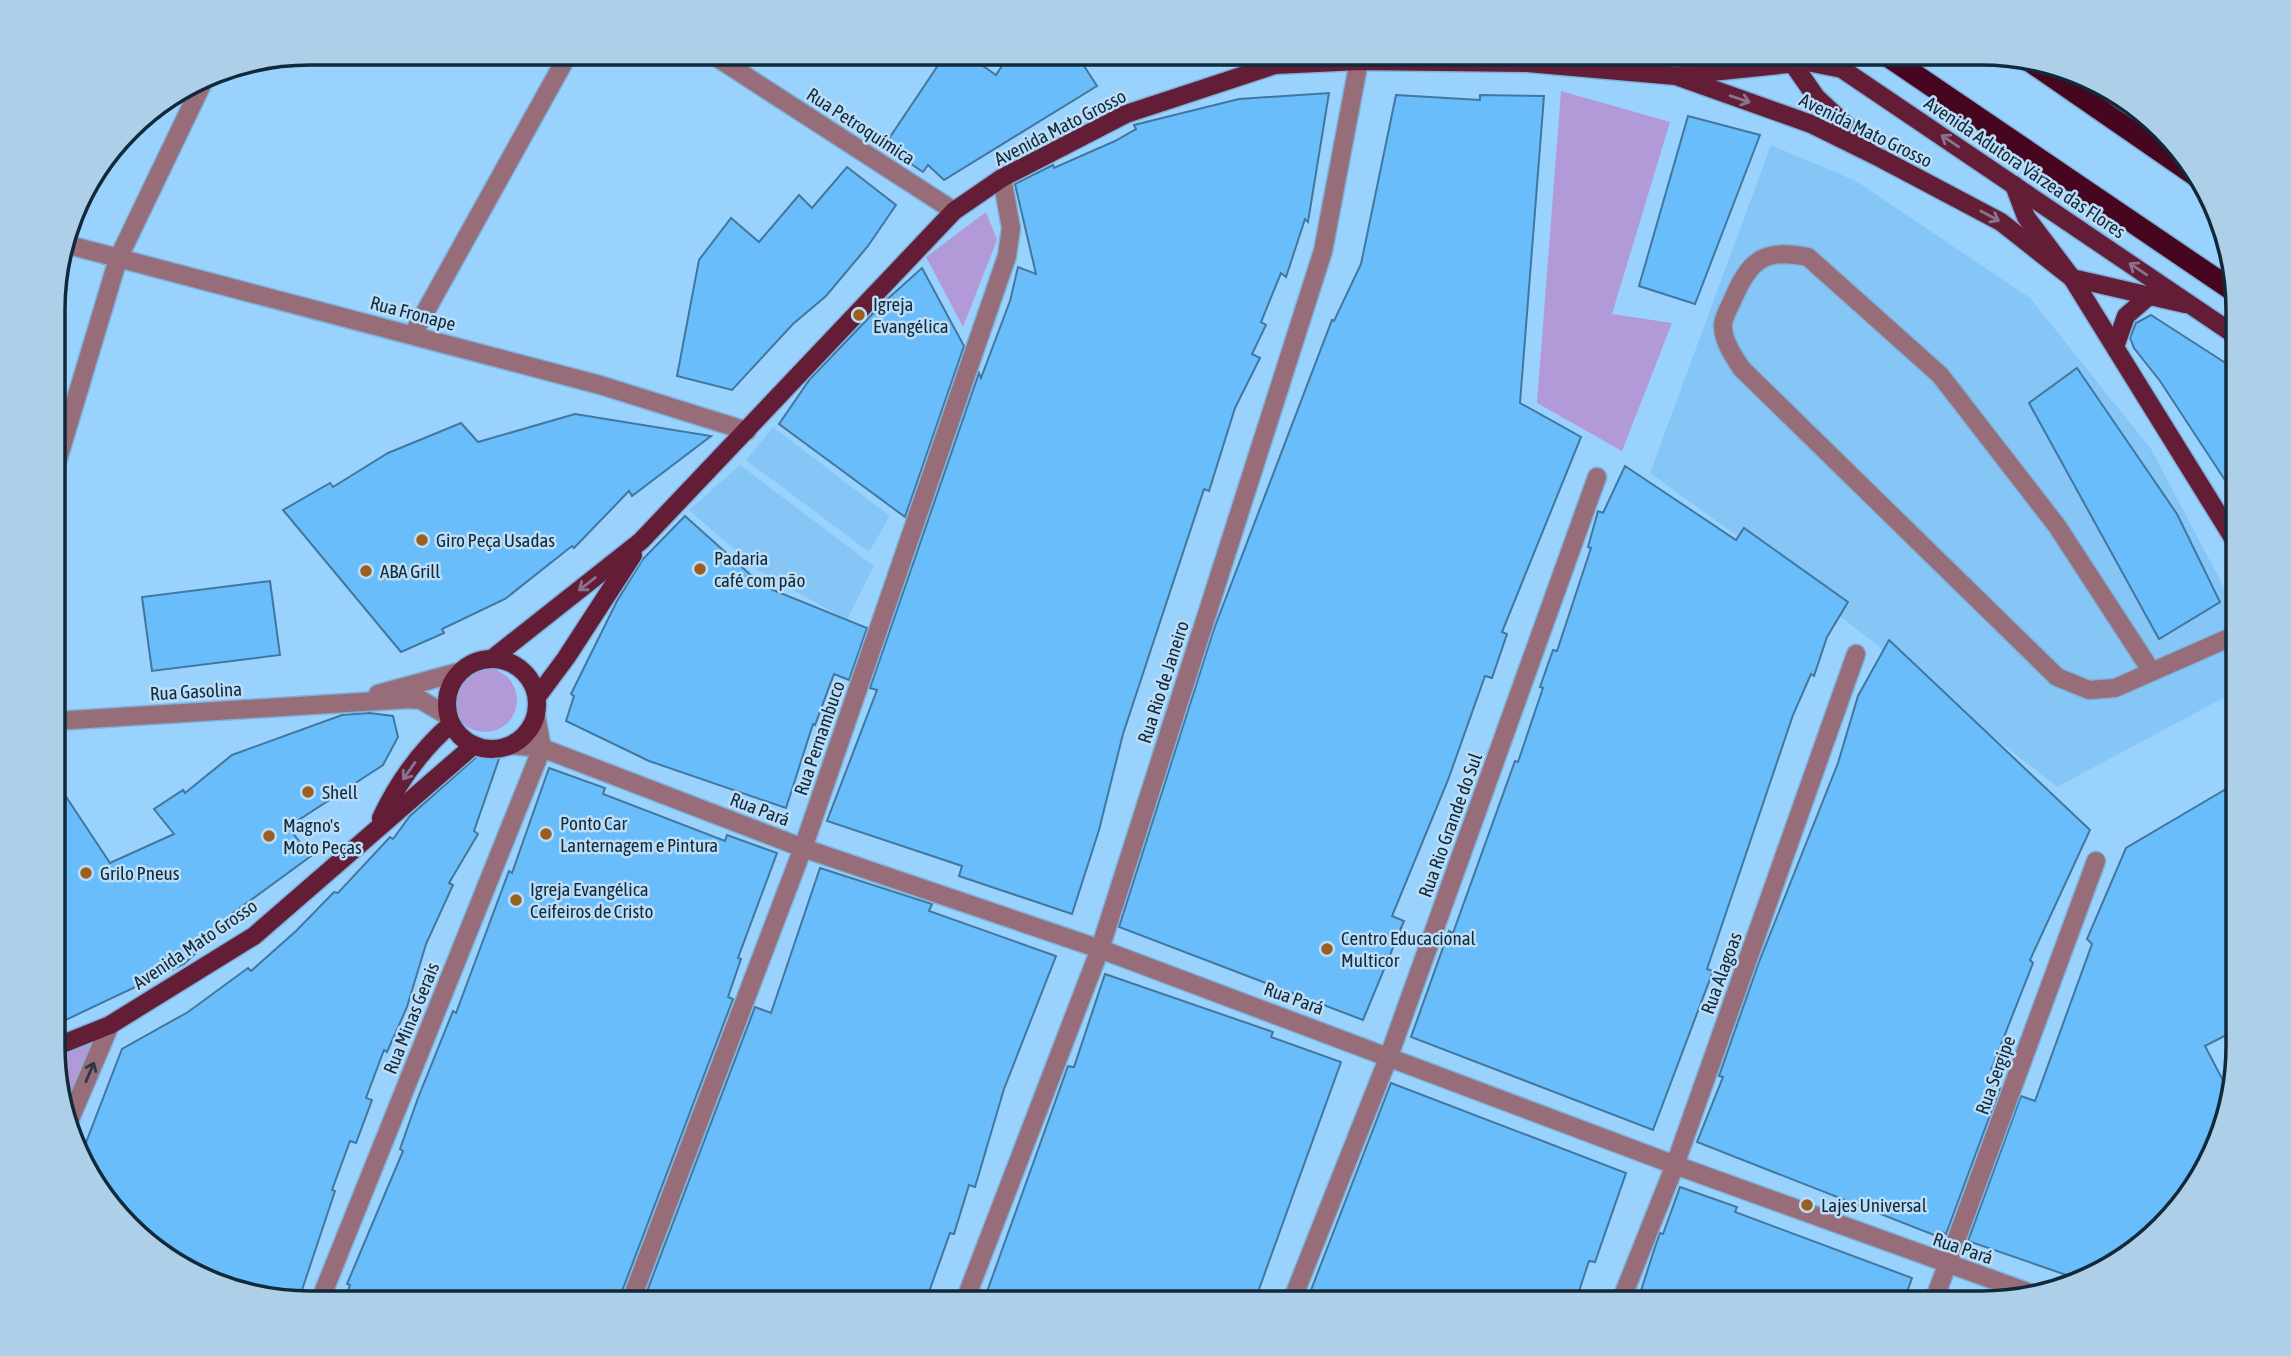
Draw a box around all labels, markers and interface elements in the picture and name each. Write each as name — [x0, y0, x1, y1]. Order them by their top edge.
street label: Rua Petroquímica — [803, 83, 919, 169]
street label: Avenida Mato Grosso — [990, 84, 1130, 170]
street label: Avenida Mato Grosso — [1796, 88, 1936, 172]
street label: Avenida Adutora Várzea das Flores — [1920, 92, 2130, 243]
one-way arrow — [1729, 94, 1751, 106]
one-way arrow — [1941, 134, 1960, 149]
one-way arrow — [1979, 210, 2000, 223]
one-way arrow — [2129, 261, 2149, 275]
street label: Rua Fronape — [368, 291, 458, 335]
place label: Igreja Evangélica — [873, 293, 948, 337]
marker: Igreja Evangélica — [851, 307, 867, 323]
place label: Giro Peça Usadas — [436, 529, 555, 551]
marker: Giro Peça Usadas — [414, 532, 430, 548]
place label: Padaria café com pão — [714, 547, 805, 591]
place label: ABA Grill — [380, 560, 440, 582]
marker: Padaria café com pão — [692, 561, 708, 577]
marker: ABA Grill — [358, 563, 374, 579]
one-way arrow — [579, 576, 597, 591]
street label: Rua Rio de Janeiro — [1133, 618, 1193, 746]
street label: Rua Gasolina — [149, 678, 243, 704]
street label: Rua Pernambuco — [789, 678, 849, 798]
street label: Rua Rio Grande do Sul — [1414, 750, 1486, 900]
one-way arrow — [402, 761, 416, 780]
place label: Shell — [322, 781, 358, 803]
marker: Shell — [300, 784, 316, 800]
street label: Rua Pará — [727, 788, 793, 830]
place label: Ponto Car Lanternagem e Pintura — [560, 812, 718, 856]
place label: Magno's Moto Peças — [283, 814, 362, 858]
marker: Ponto Car Lanternagem e Pintura — [538, 826, 554, 842]
marker: Magno's Moto Peças — [261, 828, 277, 844]
place label: Grilo Pneus — [100, 862, 180, 884]
marker: Grilo Pneus — [78, 865, 94, 881]
place label: Igreja Evangélica Ceifeiros de Cristo — [530, 878, 653, 922]
marker: Igreja Evangélica Ceifeiros de Cristo — [508, 892, 524, 908]
street label: Avenida Mato Grosso — [129, 894, 261, 994]
place label: Centro Educacional Multicor — [1341, 927, 1476, 971]
street label: Rua Alagoas — [1696, 929, 1746, 1017]
marker: Centro Educacional Multicor — [1319, 941, 1335, 957]
street label: Rua Minas Gerais — [379, 959, 443, 1077]
street label: Rua Pará — [1261, 977, 1327, 1019]
street label: Rua Sergipe — [1971, 1033, 2019, 1117]
one-way arrow — [84, 1062, 97, 1083]
place label: Lajes Universal — [1821, 1194, 1927, 1216]
marker: Lajes Universal — [1799, 1197, 1815, 1213]
street label: Rua Pará — [1930, 1228, 1996, 1268]

